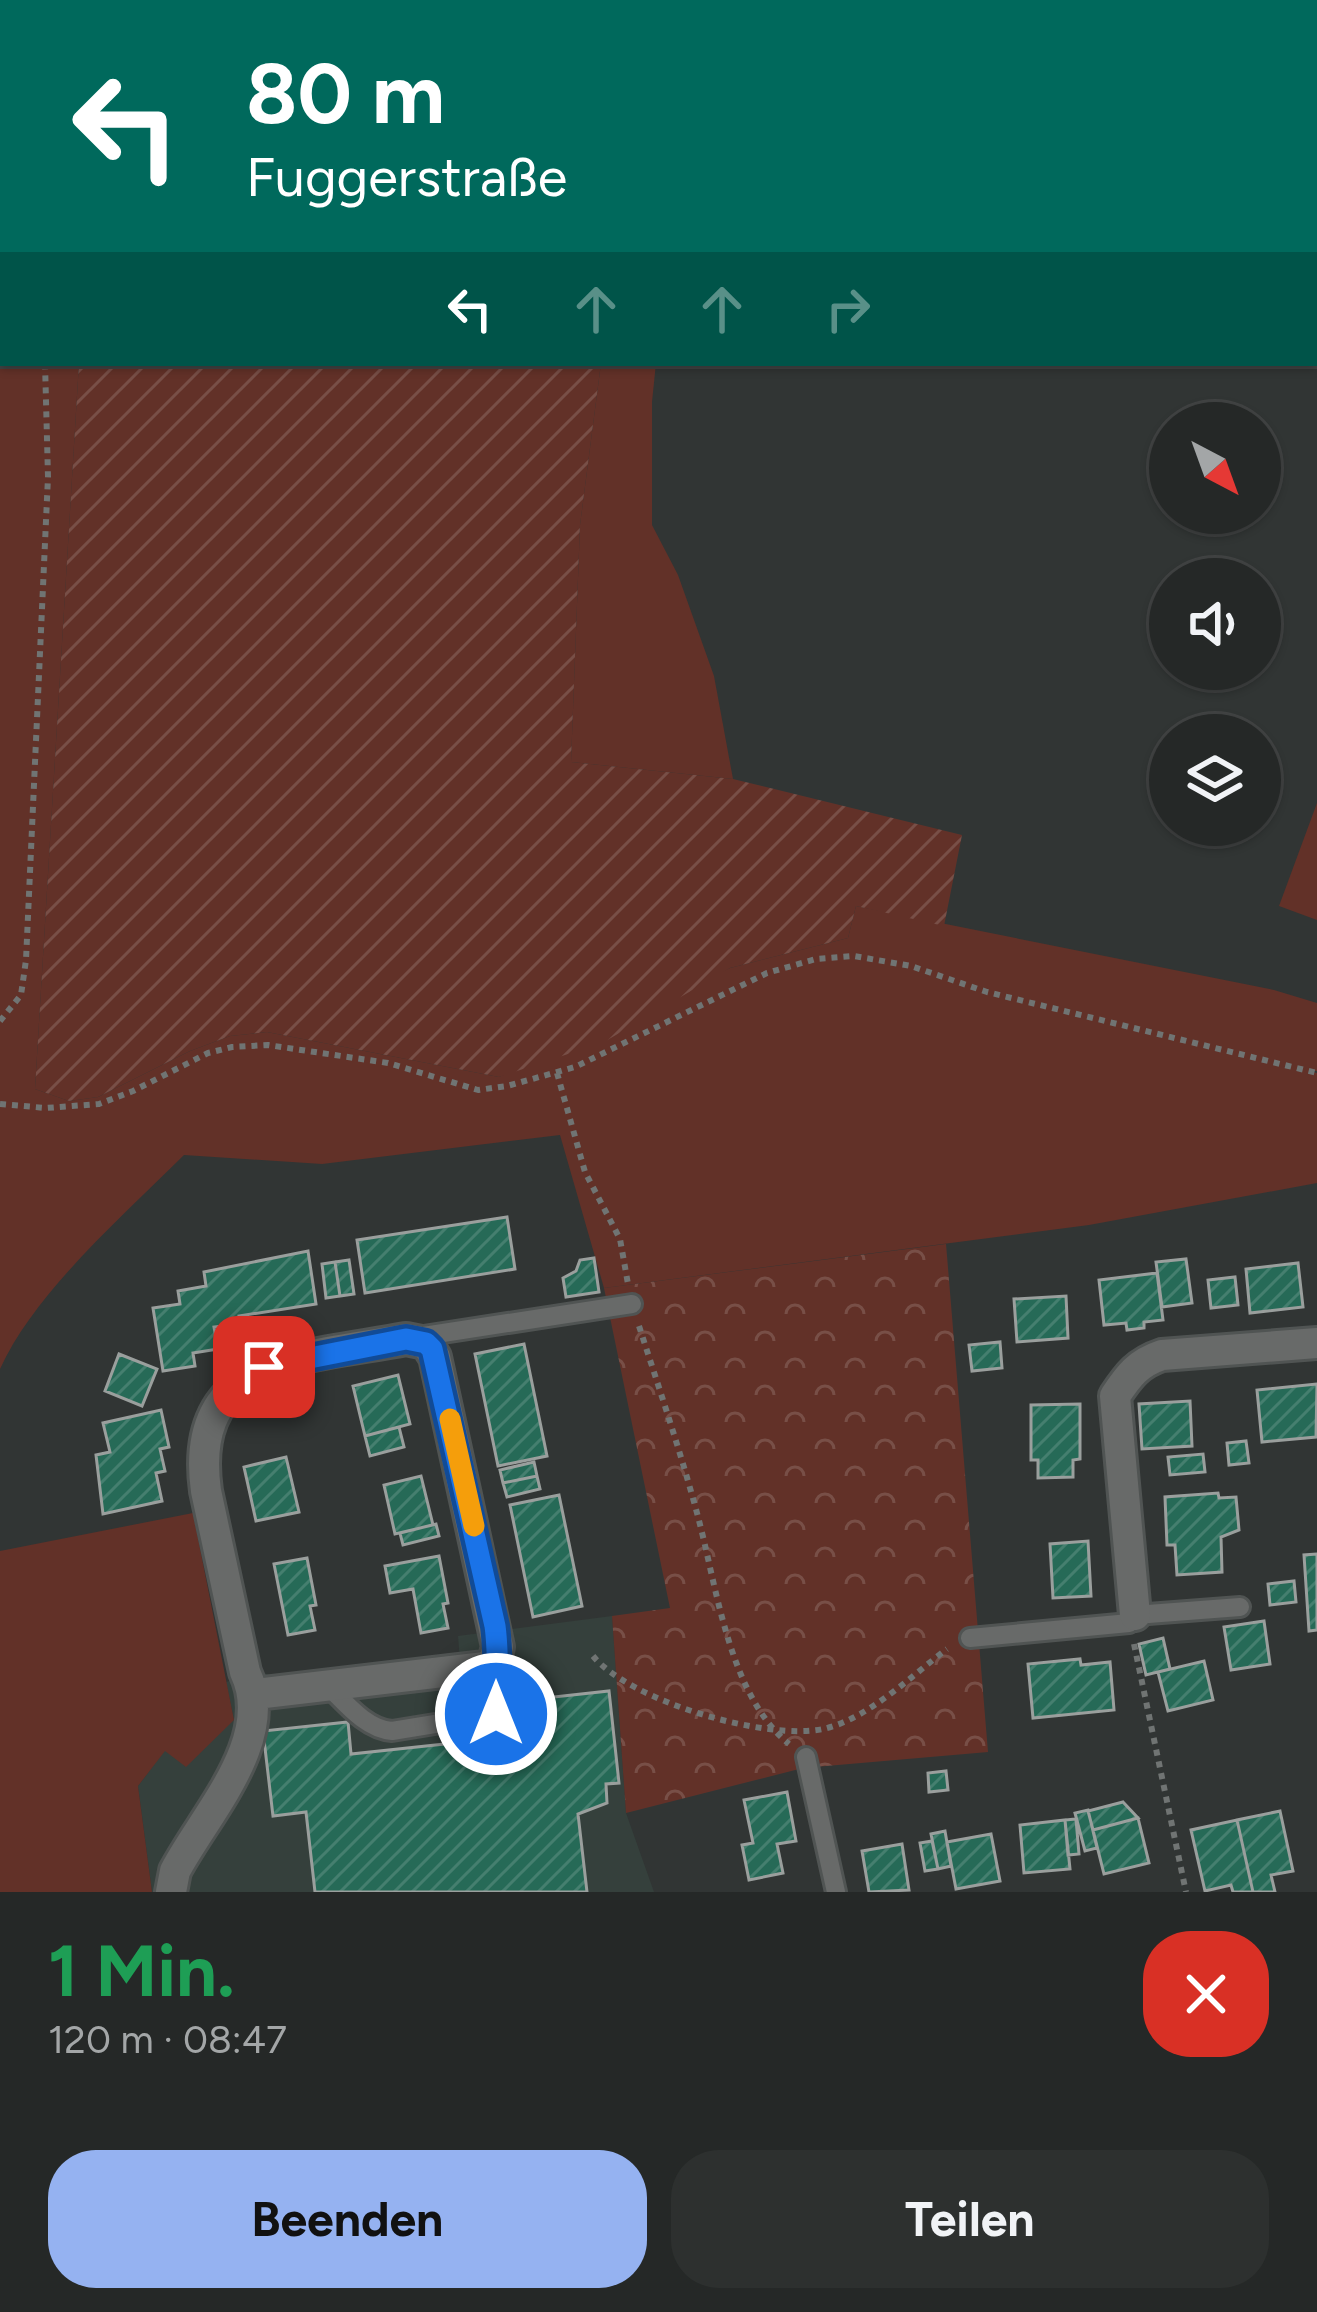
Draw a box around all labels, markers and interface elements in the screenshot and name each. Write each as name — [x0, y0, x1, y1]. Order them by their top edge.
text: 80 m — [246, 43, 445, 144]
icon: left — [48, 48, 204, 204]
text: Fuggerstraße — [246, 145, 567, 210]
icon: left — [437, 276, 503, 342]
icon: ahead — [563, 276, 629, 342]
icon: ahead — [689, 276, 755, 342]
icon: right — [815, 276, 881, 342]
north arrow — [1149, 402, 1281, 534]
map controls — [1149, 402, 1281, 846]
button: sound — [1149, 558, 1281, 690]
button: layers — [1149, 714, 1281, 846]
pin — [213, 1316, 315, 1418]
icon: arrive — [231, 1334, 297, 1400]
position arrow — [433, 1651, 559, 1777]
text: 1 Min. — [48, 1928, 235, 2014]
button: close — [1143, 1931, 1269, 2057]
text: 120 m · 08:47 — [48, 2016, 287, 2063]
button: Beenden — [48, 2150, 647, 2288]
button: Teilen — [671, 2150, 1269, 2288]

